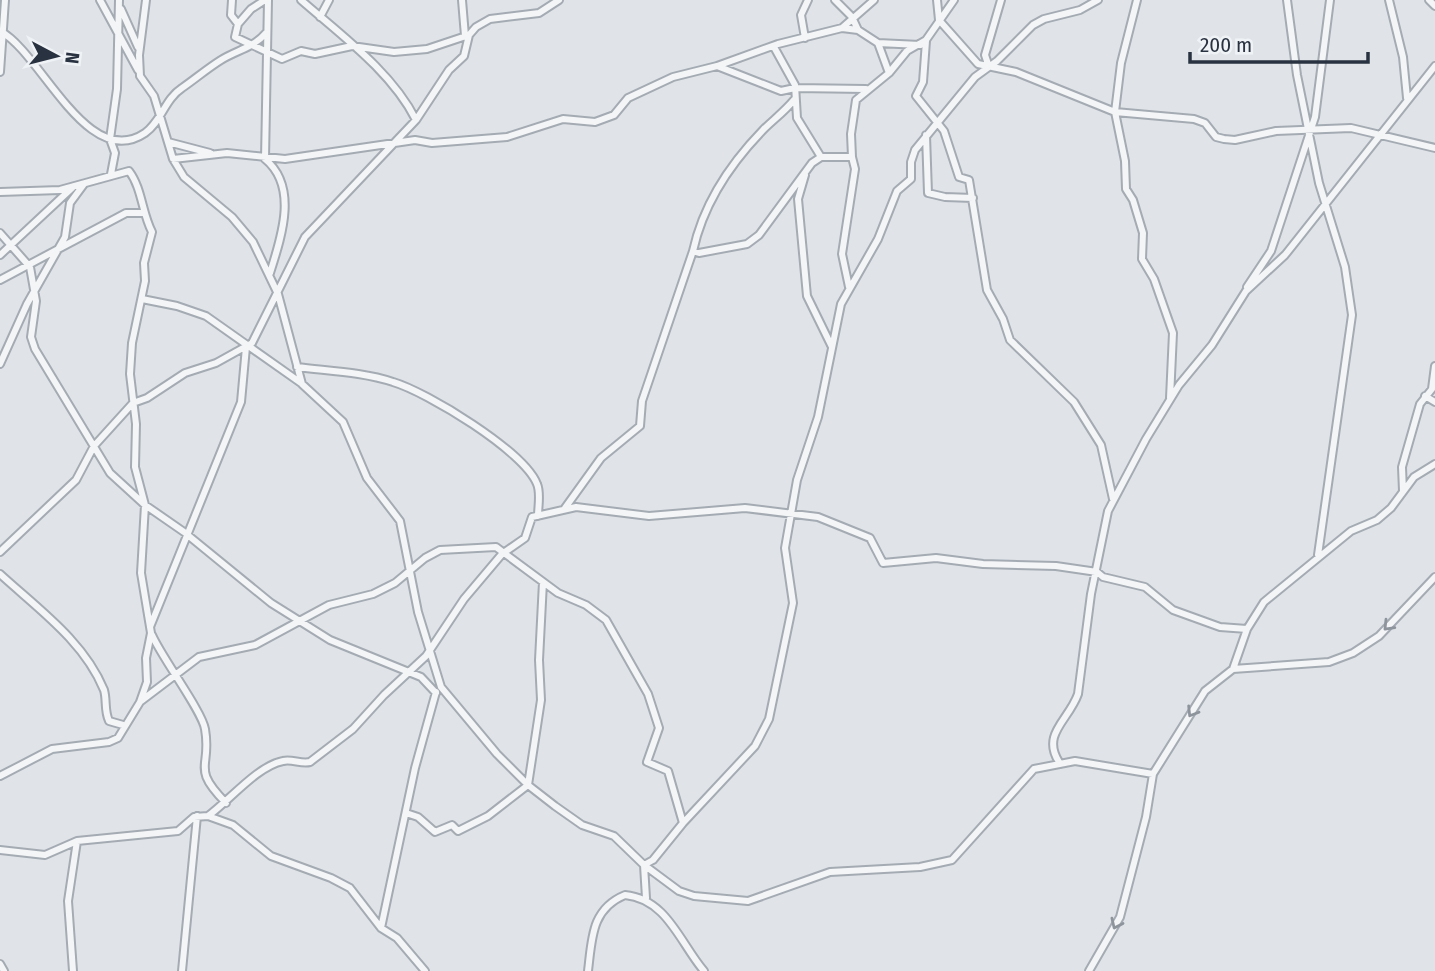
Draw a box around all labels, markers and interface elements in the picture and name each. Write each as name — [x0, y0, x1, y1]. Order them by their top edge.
north arrow — [21, 21, 91, 91]
scale bar — [1190, 21, 1368, 65]
text: 200 m — [1200, 32, 1252, 58]
text: N — [60, 51, 84, 65]
one-way arrow — [1384, 618, 1397, 631]
one-way arrow — [1187, 705, 1200, 718]
one-way arrow — [1110, 917, 1124, 929]

